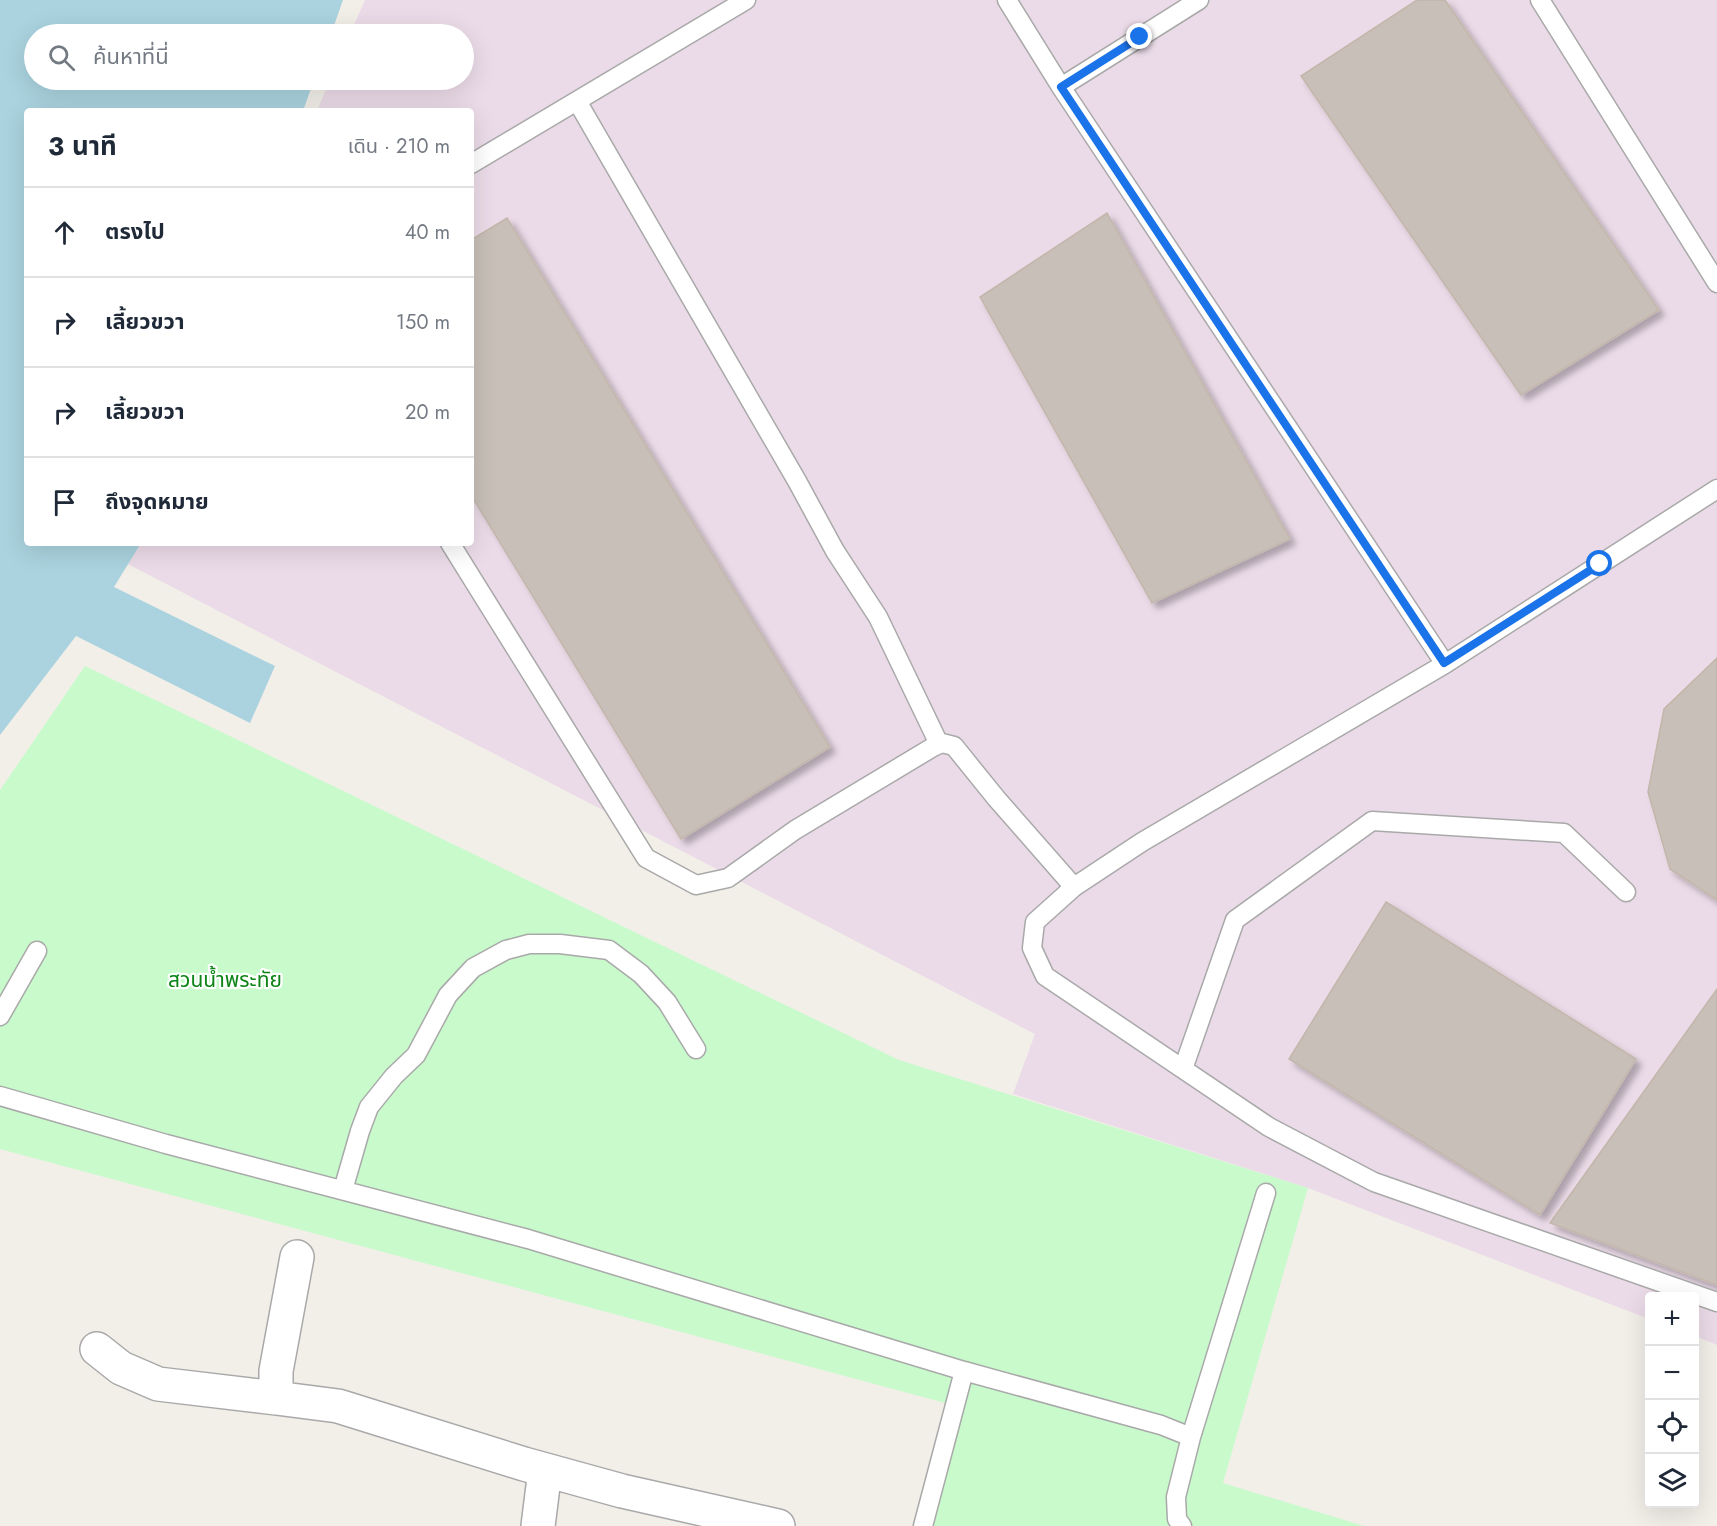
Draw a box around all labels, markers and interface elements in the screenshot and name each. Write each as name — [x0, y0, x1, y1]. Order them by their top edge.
route end — [1126, 23, 1152, 49]
search box — [24, 24, 474, 90]
text: ค้นหาที่นี่ — [93, 40, 169, 72]
icon: search — [45, 41, 78, 74]
text: 3 นาที — [48, 127, 117, 165]
text: เดิน · 210 m — [348, 132, 450, 161]
text: ตรงไป — [105, 215, 165, 247]
icon: ahead — [48, 216, 81, 249]
text: 40 m — [405, 218, 450, 247]
text: เลี้ยวขวา — [105, 305, 185, 337]
icon: right — [48, 306, 81, 339]
text: 150 m — [396, 308, 450, 337]
text: เลี้ยวขวา — [105, 395, 185, 427]
icon: right — [48, 396, 81, 429]
text: 20 m — [405, 398, 450, 427]
text: ถึงจุดหมาย — [105, 485, 209, 517]
icon: arrive — [48, 486, 81, 519]
route start — [1586, 550, 1612, 576]
park label: สวนน้ำพระทัย — [168, 965, 282, 995]
map controls — [1645, 1292, 1699, 1508]
button: + — [1645, 1292, 1699, 1346]
button: − — [1645, 1346, 1699, 1400]
button: locate — [1645, 1400, 1699, 1454]
button: layers — [1645, 1454, 1699, 1508]

